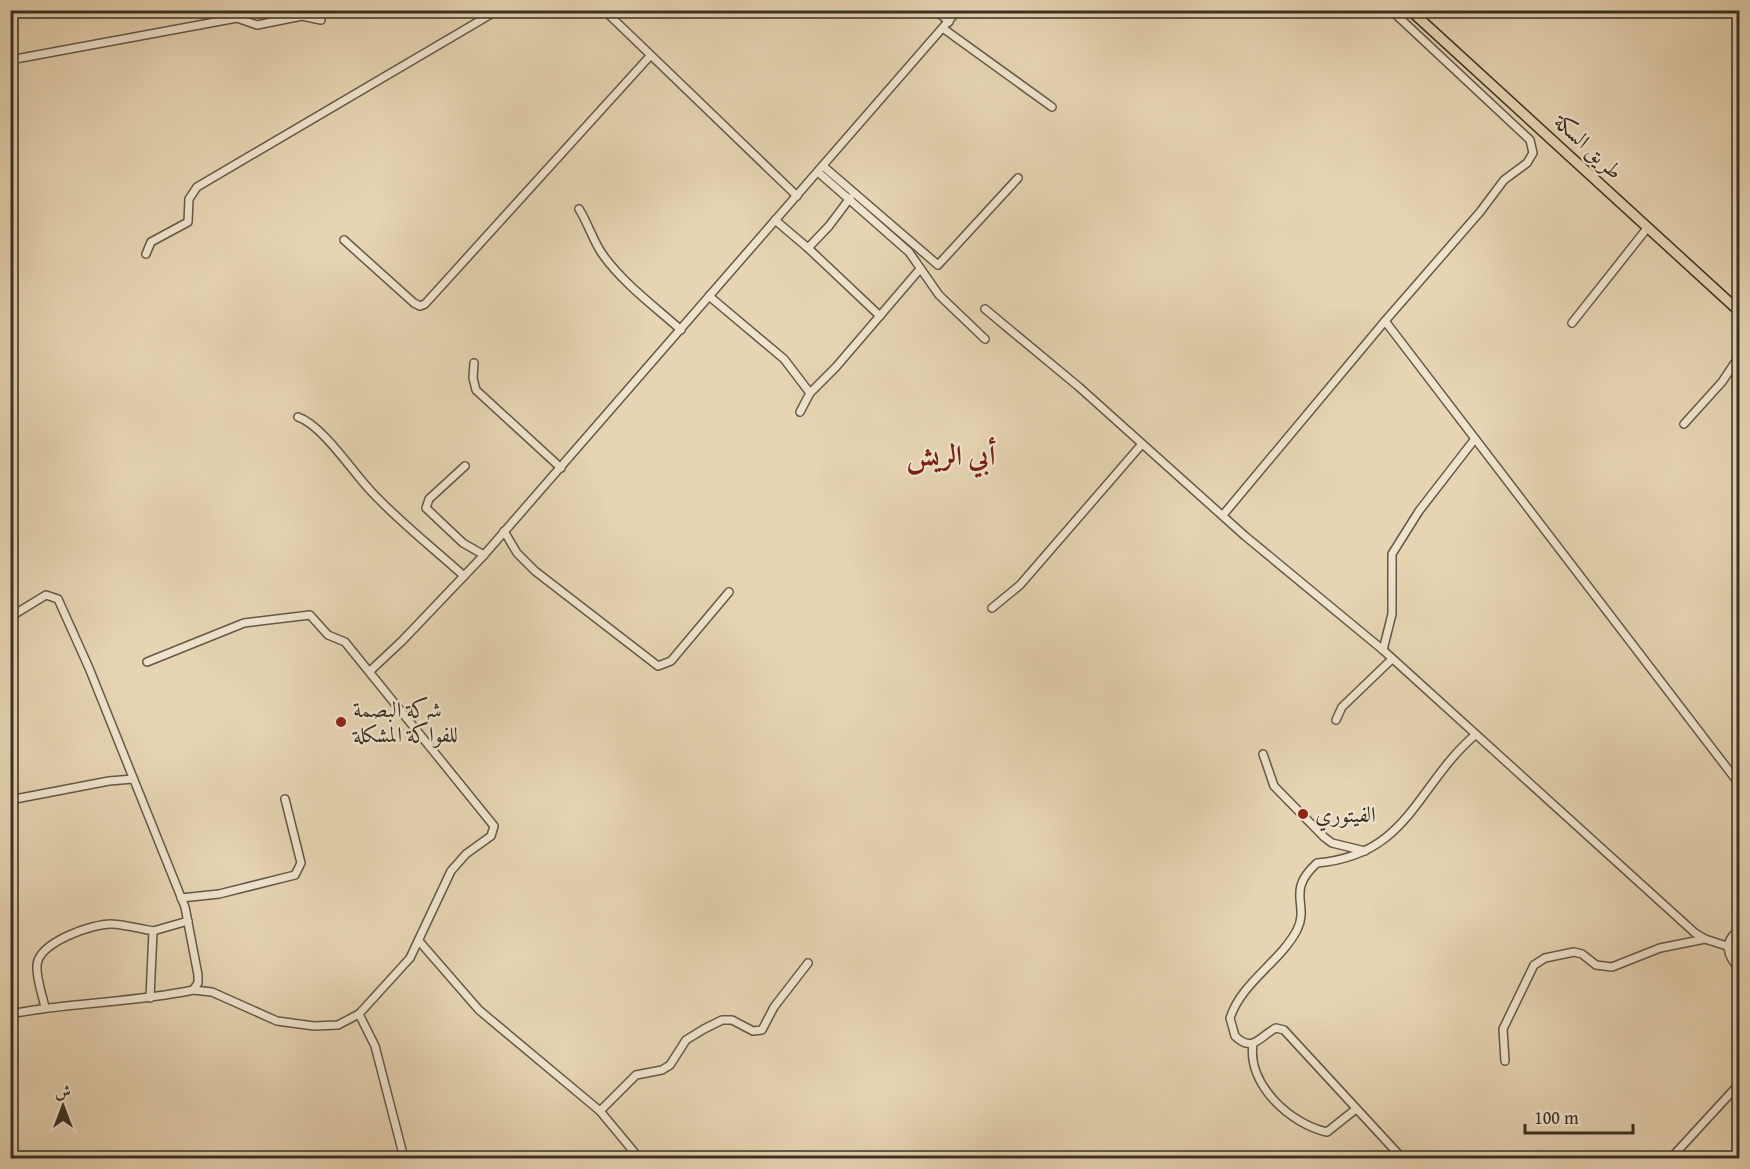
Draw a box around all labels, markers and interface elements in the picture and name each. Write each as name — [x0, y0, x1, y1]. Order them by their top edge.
street label: طريق السكة — [1547, 105, 1631, 186]
district label: أبي الريش — [907, 434, 996, 478]
place label: شركة البصمة للفواكة المشكلة — [352, 693, 458, 750]
marker: شركة البصمة للفواكة المشكلة — [334, 715, 348, 729]
place label: الفيتوري — [1315, 798, 1376, 832]
marker: الفيتوري — [1296, 807, 1310, 821]
north arrow — [33, 1076, 93, 1136]
text: ش — [55, 1079, 71, 1103]
scale bar — [1525, 1097, 1633, 1135]
text: 100 m — [1534, 1104, 1579, 1131]

